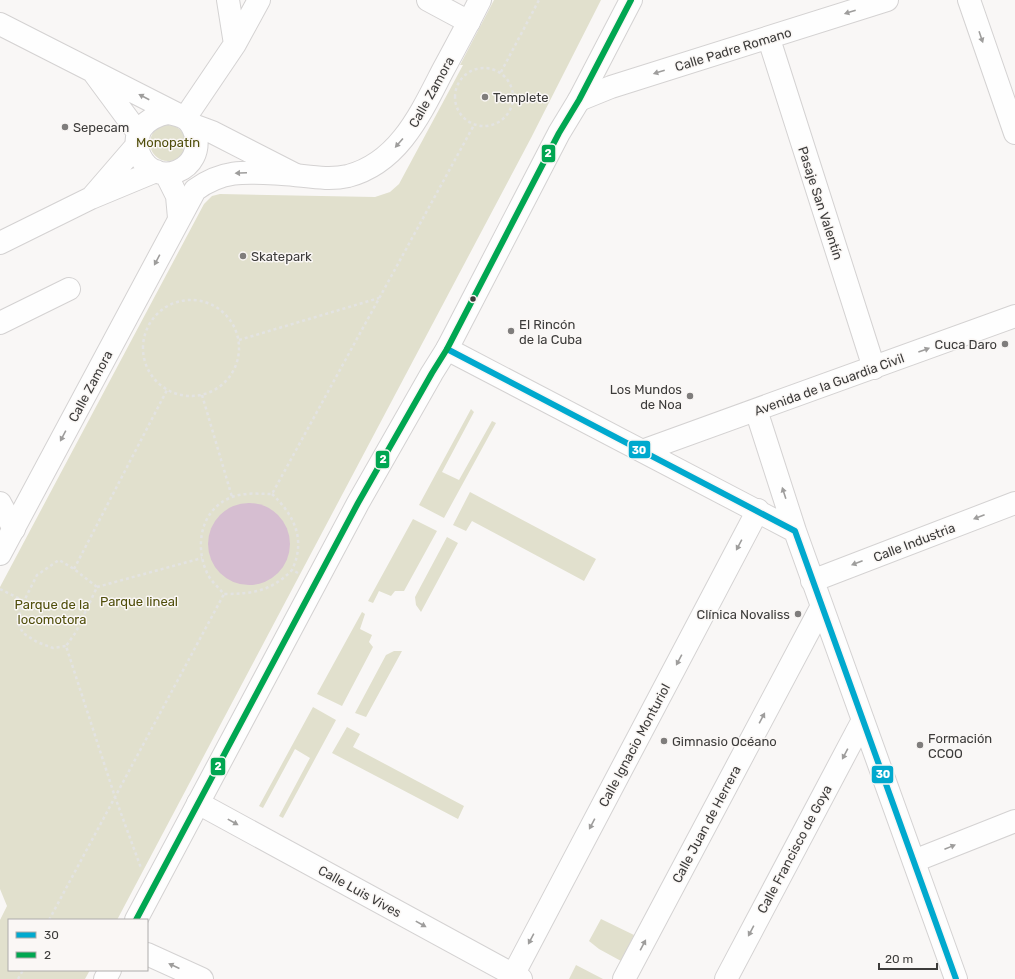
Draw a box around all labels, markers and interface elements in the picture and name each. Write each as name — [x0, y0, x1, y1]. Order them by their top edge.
one-way arrow — [843, 9, 855, 15]
street label: Calle Padre Romano — [673, 25, 793, 74]
one-way arrow — [979, 31, 985, 43]
street label: Calle Zamora — [406, 54, 457, 130]
one-way arrow — [653, 69, 665, 75]
place label: Templete — [493, 90, 549, 105]
marker: Templete — [480, 92, 490, 102]
one-way arrow — [138, 94, 150, 100]
place label: Sepecam — [73, 120, 129, 135]
marker: Sepecam — [60, 122, 70, 132]
park label: Monopatín — [136, 135, 200, 150]
one-way arrow — [395, 138, 404, 148]
line badge: 2 — [541, 144, 556, 163]
street label: Pasaje San Valentín — [795, 145, 846, 262]
text: 2 — [544, 147, 552, 160]
one-way arrow — [235, 170, 247, 177]
place label: Skatepark — [251, 249, 312, 264]
marker: Skatepark — [238, 251, 248, 261]
one-way arrow — [153, 254, 160, 265]
unlabelled marker — [468, 294, 478, 304]
place label: El Rincón de la Cuba — [519, 317, 582, 347]
marker: El Rincón de la Cuba — [506, 326, 516, 336]
place label: Cuca Daro — [935, 337, 997, 352]
marker: Cuca Daro — [1000, 339, 1010, 349]
one-way arrow — [919, 346, 931, 352]
street label: Calle Zamora — [65, 348, 116, 424]
street label: Avenida de la Guardia Civil — [752, 350, 906, 419]
place label: Los Mundos de Noa — [610, 382, 682, 412]
marker: Los Mundos de Noa — [685, 391, 695, 401]
one-way arrow — [60, 431, 66, 442]
line badge: 30 — [628, 440, 651, 459]
text: 30 — [632, 444, 646, 457]
line badge: 2 — [375, 450, 390, 469]
text: 2 — [379, 453, 387, 466]
one-way arrow — [781, 487, 787, 499]
one-way arrow — [972, 514, 984, 520]
street label: Calle Industria — [871, 520, 957, 565]
one-way arrow — [736, 539, 743, 551]
one-way arrow — [851, 561, 863, 567]
park label: Parque lineal — [100, 594, 178, 609]
park label: Parque de la locomotora — [15, 597, 89, 627]
place label: Clínica Novaliss — [697, 607, 790, 622]
marker: Clínica Novaliss — [793, 609, 803, 619]
one-way arrow — [676, 654, 682, 666]
street label: Calle Ignacio Monturiol — [596, 681, 674, 810]
one-way arrow — [759, 712, 765, 724]
place label: Formación CCOO — [928, 731, 992, 761]
place label: Gimnasio Océano — [672, 734, 777, 749]
marker: Gimnasio Océano — [659, 736, 669, 746]
marker: Formación CCOO — [915, 740, 925, 750]
one-way arrow — [841, 749, 848, 760]
line badge: 2 — [210, 757, 226, 776]
text: 2 — [214, 760, 222, 773]
street label: Calle Juan de Herrera — [669, 763, 744, 885]
line badge: 30 — [871, 765, 894, 784]
text: 30 — [876, 768, 890, 781]
street label: Calle Francisco de Goya — [754, 783, 835, 916]
one-way arrow — [589, 818, 595, 830]
one-way arrow — [227, 819, 239, 825]
one-way arrow — [945, 844, 956, 850]
street label: Calle Luis Vives — [316, 862, 404, 921]
legend — [8, 919, 148, 971]
one-way arrow — [415, 921, 426, 928]
one-way arrow — [748, 925, 755, 937]
text: 30 — [44, 928, 59, 942]
one-way arrow — [528, 933, 535, 945]
one-way arrow — [639, 939, 646, 950]
scale bar — [879, 945, 937, 971]
text: 2 — [44, 948, 51, 962]
text: 20 m — [885, 952, 913, 966]
one-way arrow — [169, 963, 180, 969]

